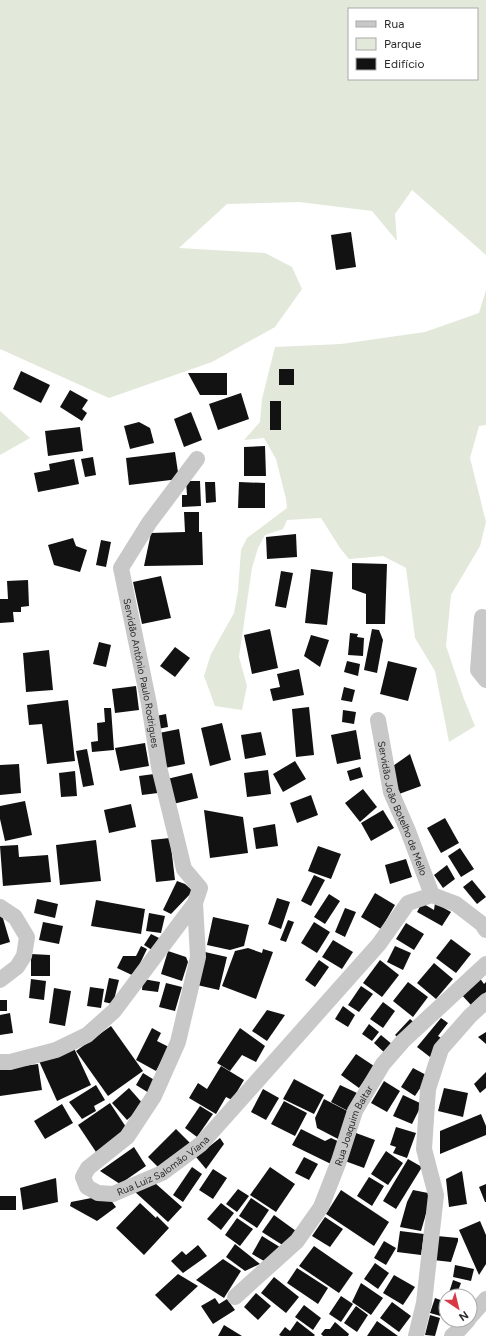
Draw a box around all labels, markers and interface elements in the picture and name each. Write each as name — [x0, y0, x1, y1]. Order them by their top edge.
legend — [348, 8, 478, 80]
text: Rua — [384, 17, 404, 31]
text: Parque — [384, 37, 422, 51]
text: Edifício — [384, 57, 424, 71]
street label: Servidão Antônio Paulo Rodrigues — [121, 597, 162, 749]
street label: Servidão João Botelho de Mello — [375, 740, 431, 877]
street label: Rua Joaquim Baltar — [331, 1082, 376, 1168]
street label: Rua Luiz Salomão Viana — [115, 1133, 212, 1198]
north arrow — [438, 1288, 478, 1328]
text: N — [456, 1308, 471, 1324]

